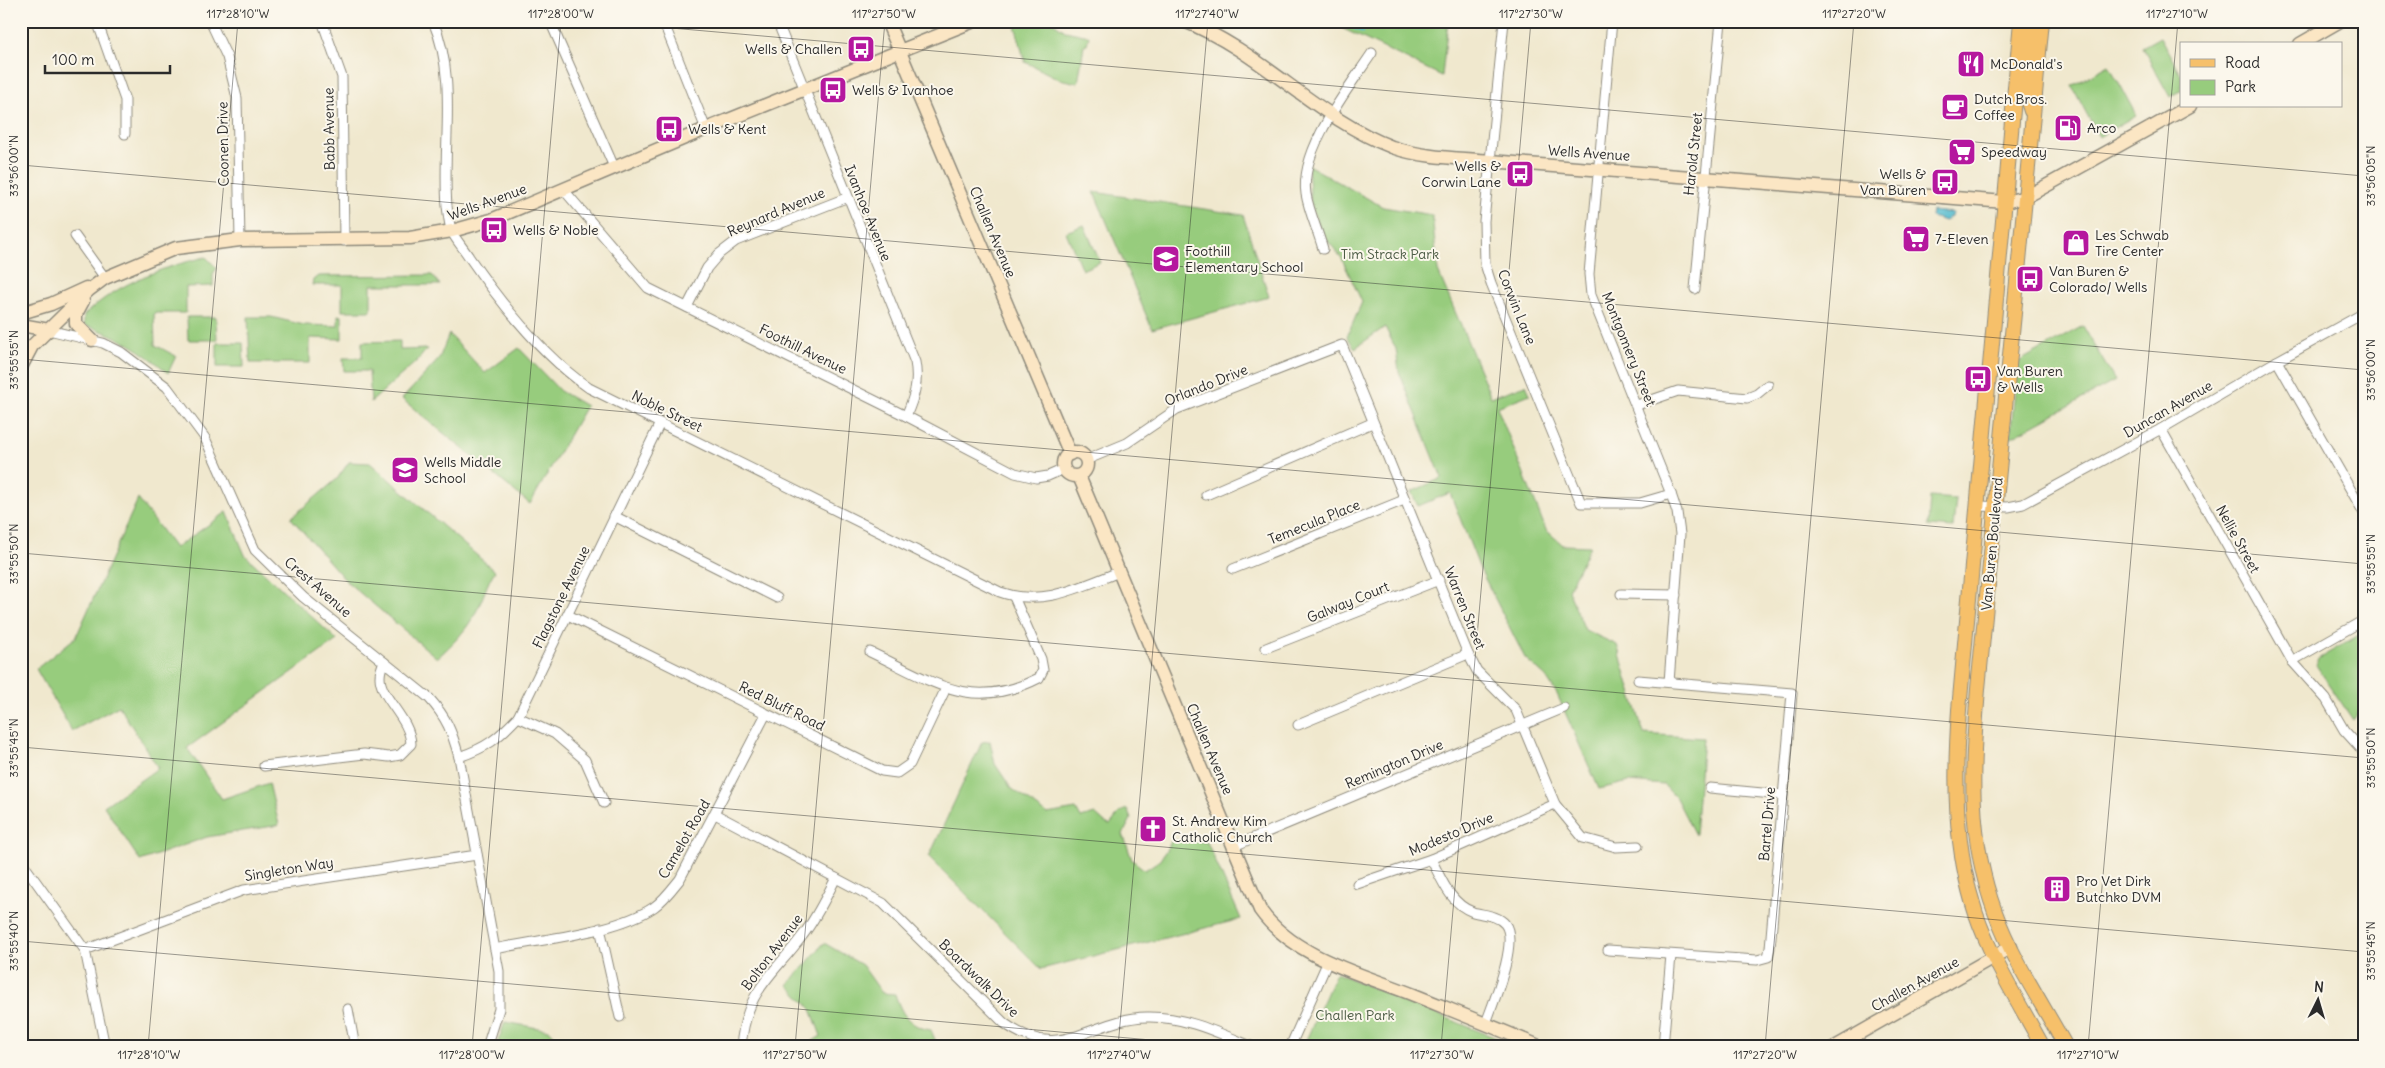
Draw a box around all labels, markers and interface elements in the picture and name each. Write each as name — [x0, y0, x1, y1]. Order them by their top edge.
text: 117°28'10"W — [207, 6, 270, 21]
text: 117°28'00"W — [528, 6, 594, 21]
text: 117°27'50"W — [852, 6, 916, 21]
text: 117°27'40"W — [1175, 6, 1239, 21]
text: 117°27'30"W — [1499, 6, 1563, 21]
text: 117°27'20"W — [1822, 6, 1886, 21]
text: 117°27'10"W — [2146, 6, 2208, 21]
bus stop icon: Wells & Challen — [846, 34, 876, 64]
place label: Wells & Challen — [745, 40, 842, 58]
scale bar — [45, 42, 170, 74]
legend — [2180, 42, 2342, 108]
restaurant icon: McDonald's — [1956, 49, 1986, 79]
text: 100 m — [52, 50, 94, 69]
text: Road — [2225, 53, 2260, 72]
place label: McDonald's — [1990, 55, 2063, 73]
bus stop icon: Wells & Ivanhoe — [818, 75, 848, 105]
text: Park — [2225, 77, 2256, 96]
place label: Wells & Ivanhoe — [852, 81, 954, 99]
street label: Babb Avenue — [319, 87, 339, 171]
place label: Dutch Bros. Coffee — [1974, 90, 2047, 124]
cafe icon: Dutch Bros. Coffee — [1940, 92, 1970, 122]
street label: Coonen Drive — [213, 101, 233, 187]
street label: Harold Street — [1680, 111, 1706, 197]
fuel station icon: Arco — [2053, 113, 2083, 143]
bus stop icon: Wells & Kent — [654, 114, 684, 144]
place label: Arco — [2087, 119, 2117, 137]
place label: Wells & Kent — [688, 120, 767, 138]
text: 33°56'00"N — [6, 135, 21, 197]
supermarket icon: Speedway — [1947, 137, 1977, 167]
street label: Wells Avenue — [1547, 141, 1631, 165]
place label: Speedway — [1981, 143, 2047, 161]
text: 33°56'05"N — [2363, 146, 2378, 206]
place label: Wells & Corwin Lane — [1422, 157, 1501, 191]
bus stop icon: Wells & Corwin Lane — [1505, 159, 1535, 189]
street label: Ivanhoe Avenue — [841, 162, 895, 264]
place label: Wells & Van Buren — [1860, 165, 1926, 199]
bus stop icon: Wells & Van Buren — [1930, 167, 1960, 197]
street label: Wells Avenue — [445, 179, 529, 225]
street label: Reynard Avenue — [724, 183, 828, 241]
street label: Challen Avenue — [966, 184, 1020, 280]
bus stop icon: Wells & Noble — [479, 215, 509, 245]
place label: Wells & Noble — [513, 221, 599, 239]
supermarket icon: 7-Eleven — [1901, 224, 1931, 254]
place label: Les Schwab Tire Center — [2095, 226, 2169, 260]
shop icon: Les Schwab Tire Center — [2061, 228, 2091, 258]
place label: 7-Eleven — [1935, 230, 1989, 248]
place label: Foothill Elementary School — [1185, 242, 1303, 276]
school or university icon: Foothill Elementary School — [1151, 244, 1181, 274]
park label: Tim Strack Park — [1341, 245, 1439, 263]
place label: Van Buren & Colorado/ Wells — [2049, 262, 2147, 296]
bus stop icon: Van Buren & Colorado/ Wells — [2015, 264, 2045, 294]
street label: Corwin Lane — [1494, 267, 1540, 347]
street label: Montgomery Street — [1598, 289, 1660, 409]
street label: Foothill Avenue — [756, 320, 850, 378]
text: 33°55'55"N — [6, 330, 21, 390]
text: 33°56'00"N — [2363, 339, 2378, 401]
street label: Orlando Drive — [1162, 360, 1250, 410]
place label: Van Buren & Wells — [1997, 362, 2063, 396]
bus stop icon: Van Buren & Wells — [1963, 364, 1993, 394]
street label: Duncan Avenue — [2120, 376, 2216, 442]
street label: Noble Street — [629, 386, 706, 436]
place label: Wells Middle School — [424, 453, 501, 487]
school or university icon: Wells Middle School — [390, 455, 420, 485]
street label: Van Buren Boulevard — [1977, 477, 2007, 611]
street label: Temecula Place — [1265, 495, 1363, 549]
street label: Nellie Street — [2212, 502, 2264, 576]
text: 33°55'50"N — [6, 524, 21, 584]
text: 33°55'55"N — [2363, 534, 2378, 594]
street label: Flagstone Avenue — [528, 543, 594, 651]
street label: Crest Avenue — [281, 553, 355, 621]
street label: Warren Street — [1440, 564, 1490, 652]
street label: Galway Court — [1304, 577, 1392, 627]
street label: Red Bluff Road — [736, 677, 828, 735]
street label: Challen Avenue — [1183, 701, 1237, 797]
text: 33°55'45"N — [6, 718, 21, 778]
text: 33°55'50"N — [2363, 728, 2378, 788]
street label: Remington Drive — [1342, 735, 1446, 793]
street label: Bartel Drive — [1755, 786, 1779, 862]
street label: Camelot Road — [654, 796, 714, 882]
street label: Modesto Drive — [1406, 808, 1496, 860]
place label: St. Andrew Kim Catholic Church — [1172, 812, 1273, 846]
church icon: St. Andrew Kim Catholic Church — [1138, 814, 1168, 844]
street label: Singleton Way — [243, 853, 335, 885]
place label: Pro Vet Dirk Butchko DVM — [2076, 872, 2161, 906]
building icon: Pro Vet Dirk Butchko DVM — [2042, 874, 2072, 904]
street label: Bolton Avenue — [737, 910, 807, 994]
text: 33°55'40"N — [6, 911, 21, 971]
text: 33°55'45"N — [2363, 921, 2378, 981]
street label: Boardwalk Drive — [935, 935, 1023, 1021]
street label: Challen Avenue — [1868, 953, 1962, 1015]
north arrow — [2292, 976, 2342, 1026]
text: N — [2314, 978, 2325, 996]
park label: Challen Park — [1315, 1006, 1395, 1024]
text: 117°28'10"W — [118, 1047, 181, 1062]
text: 117°28'00"W — [439, 1047, 505, 1062]
text: 117°27'50"W — [763, 1047, 827, 1062]
text: 117°27'40"W — [1087, 1047, 1151, 1062]
text: 117°27'30"W — [1410, 1047, 1474, 1062]
text: 117°27'20"W — [1733, 1047, 1797, 1062]
text: 117°27'10"W — [2057, 1047, 2119, 1062]

